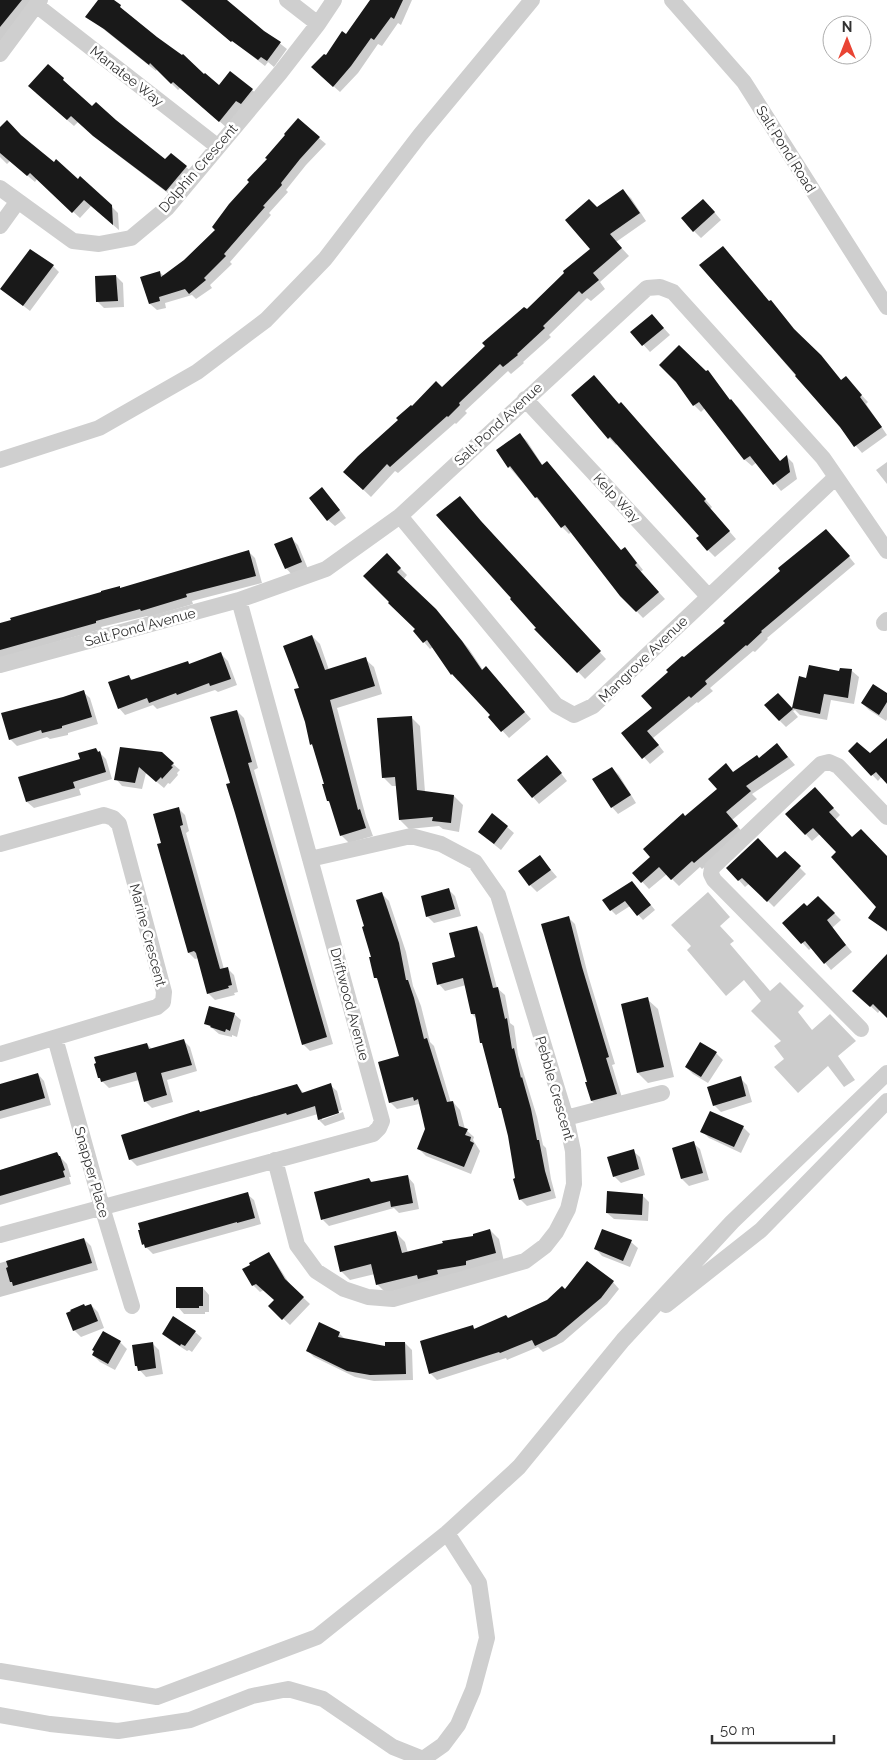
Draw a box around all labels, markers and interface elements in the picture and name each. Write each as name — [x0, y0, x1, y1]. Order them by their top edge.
north arrow — [822, 15, 872, 65]
text: N — [842, 19, 852, 35]
street label: Manatee Way — [87, 42, 167, 110]
street label: Salt Pond Road — [753, 103, 819, 195]
street label: Dolphin Crescent — [155, 120, 241, 215]
street label: Salt Pond Avenue — [451, 379, 545, 469]
street label: Kelp Way — [590, 470, 644, 526]
street label: Salt Pond Avenue — [83, 604, 197, 650]
street label: Mangrove Avenue — [595, 613, 691, 705]
street label: Marine Crescent — [127, 882, 169, 988]
street label: Driftwood Avenue — [327, 946, 373, 1062]
street label: Pebble Crescent — [532, 1034, 578, 1142]
street label: Snapper Place — [71, 1125, 113, 1219]
scale bar — [712, 1712, 834, 1744]
text: 50 m — [720, 1721, 755, 1739]

